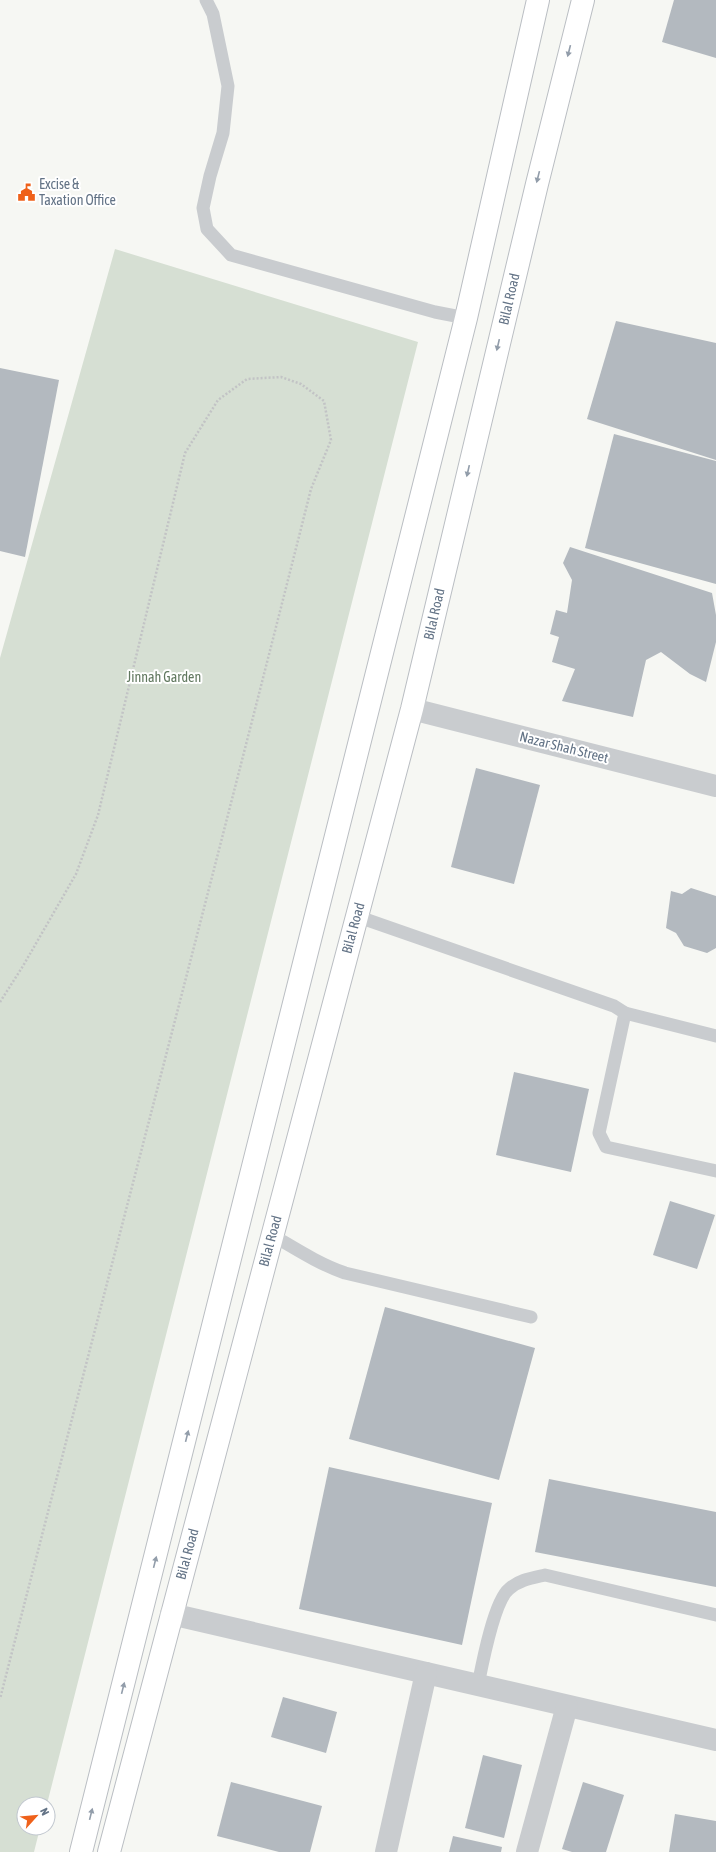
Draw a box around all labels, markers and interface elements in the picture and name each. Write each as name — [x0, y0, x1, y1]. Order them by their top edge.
one-way arrow — [566, 45, 572, 58]
one-way arrow — [535, 171, 541, 184]
place label: Excise & Taxation Office — [39, 176, 116, 208]
public building icon: Excise & Taxation Office — [16, 182, 36, 202]
street label: Bilal Road — [495, 272, 523, 326]
one-way arrow — [495, 339, 501, 351]
one-way arrow — [465, 465, 471, 477]
street label: Bilal Road — [420, 587, 448, 641]
park label: Jinnah Garden — [127, 669, 201, 685]
street label: Nazar Shah Street — [518, 728, 610, 766]
street label: Bilal Road — [338, 901, 368, 955]
street label: Bilal Road — [255, 1214, 285, 1268]
one-way arrow — [184, 1430, 190, 1442]
street label: Bilal Road — [172, 1527, 202, 1581]
one-way arrow — [152, 1556, 158, 1568]
one-way arrow — [120, 1682, 126, 1694]
north arrow — [16, 1796, 56, 1836]
text: N — [38, 1806, 52, 1817]
one-way arrow — [88, 1808, 94, 1820]

